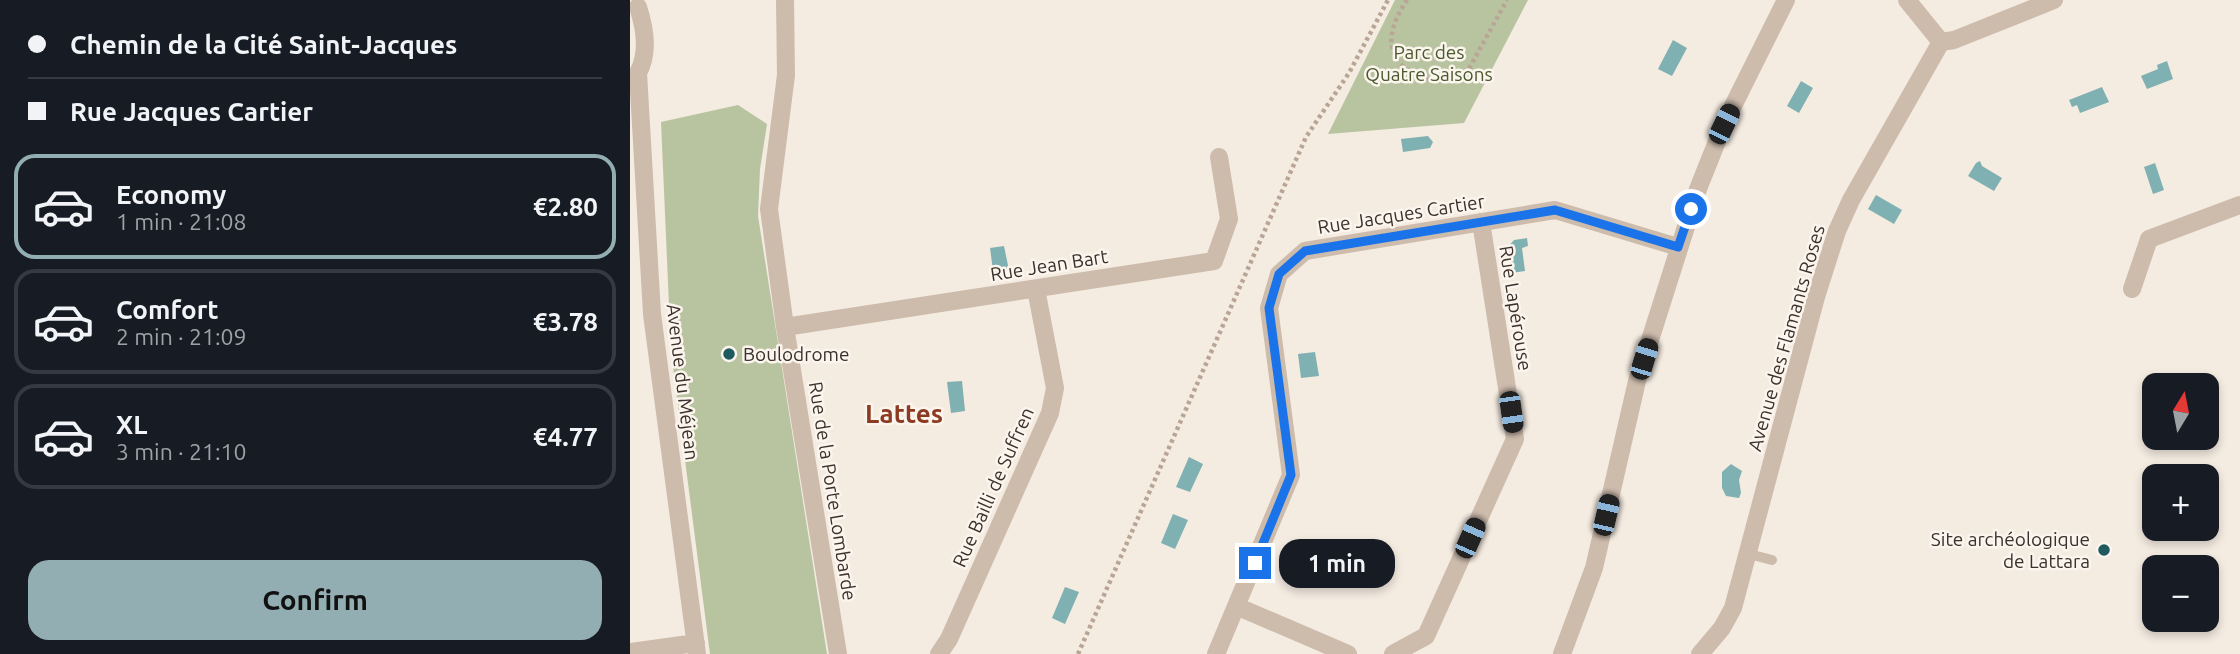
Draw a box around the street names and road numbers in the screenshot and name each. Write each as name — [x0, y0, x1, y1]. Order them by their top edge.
street label: Rue Jacques Cartier — [1316, 190, 1486, 238]
street label: Avenue des Flamants Roses — [1743, 222, 1829, 454]
street label: Rue Lapérouse — [1495, 244, 1537, 372]
street label: Rue Jean Bart — [989, 245, 1110, 285]
street label: Avenue du Méjean — [662, 303, 704, 461]
street label: Rue de la Porte Lombarde — [805, 380, 861, 602]
street label: Rue Bailli de Suffren — [948, 404, 1038, 570]

